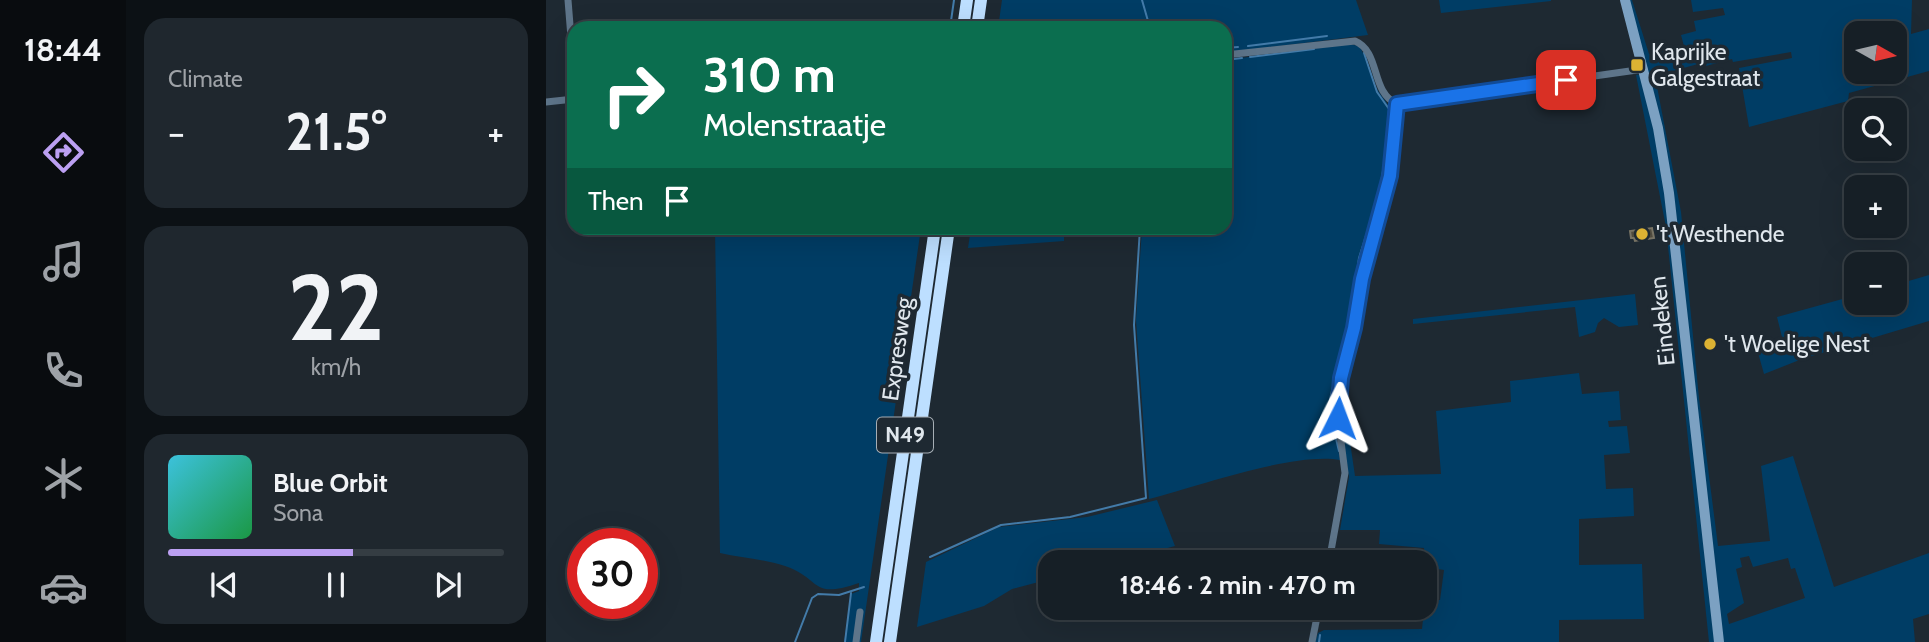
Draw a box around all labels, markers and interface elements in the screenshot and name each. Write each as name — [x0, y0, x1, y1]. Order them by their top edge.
north arrow — [1844, 21, 1908, 84]
map controls — [1844, 21, 1907, 315]
text: 18:44 — [24, 30, 102, 69]
place label: Kaprijke Galgestraat — [1651, 38, 1760, 92]
text: 310 m — [703, 45, 836, 104]
icon: right — [588, 49, 679, 140]
pin — [1536, 50, 1596, 110]
marker: Kaprijke Galgestraat — [1629, 57, 1645, 73]
icon: arrive — [1547, 61, 1585, 99]
text: Climate — [168, 65, 243, 93]
button: search — [1844, 98, 1907, 161]
text: 21.5° — [285, 100, 387, 163]
text: Molenstraatje — [703, 105, 886, 144]
text: − — [168, 109, 185, 156]
text: + — [487, 109, 504, 156]
icon: directions — [39, 128, 88, 177]
button: + — [1844, 175, 1907, 238]
icon: arrive — [658, 182, 696, 220]
text: Then — [588, 185, 644, 217]
place label: 't Westhende — [1656, 220, 1785, 248]
marker: 't Westhende — [1634, 226, 1650, 242]
icon: music — [39, 237, 88, 286]
text: 22 — [288, 252, 384, 363]
button: − — [1844, 252, 1907, 315]
street label: Eindeken — [1643, 275, 1681, 367]
street label: Expresweg — [876, 295, 918, 403]
place label: 't Woelige Nest — [1724, 330, 1870, 358]
marker: 't Woelige Nest — [1702, 336, 1718, 352]
icon: phone — [39, 346, 88, 395]
text: km/h — [311, 353, 361, 381]
position arrow — [1301, 381, 1375, 455]
road number: N49 — [877, 418, 933, 452]
icon: climate — [39, 454, 88, 503]
text: Blue Orbit — [273, 467, 388, 499]
text: Sona — [273, 499, 323, 527]
speed limit sign: 30 — [567, 528, 658, 619]
icon: car — [39, 563, 88, 612]
icon: previous — [205, 566, 243, 604]
icon: pause — [317, 566, 355, 604]
icon: next — [429, 566, 467, 604]
text: 18:46 · 2 min · 470 m — [1119, 569, 1356, 601]

